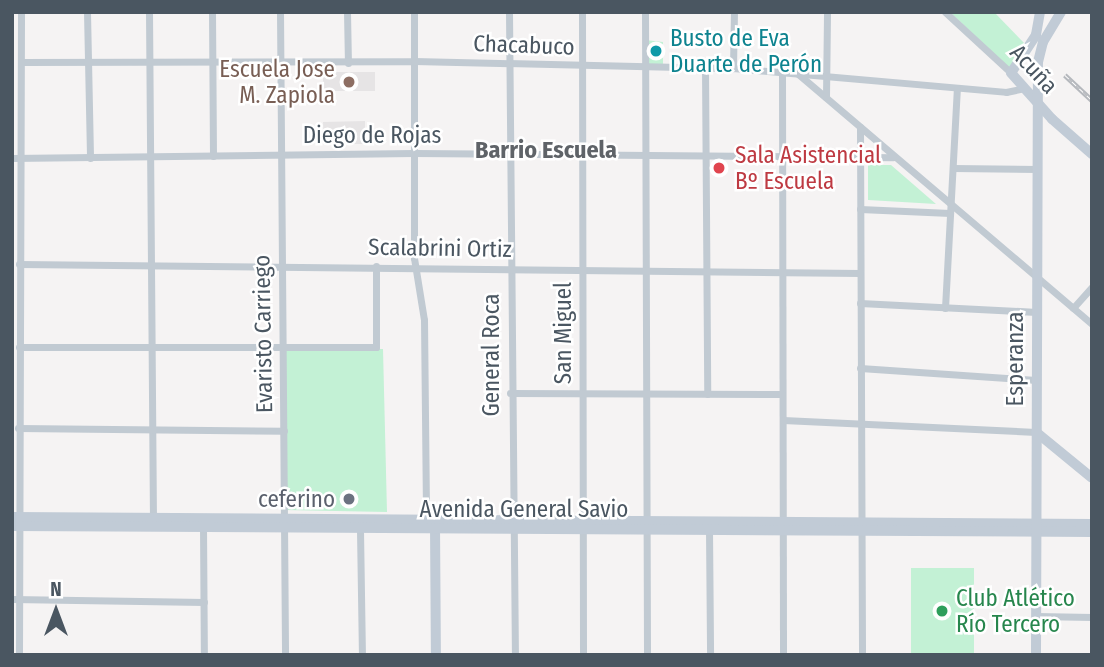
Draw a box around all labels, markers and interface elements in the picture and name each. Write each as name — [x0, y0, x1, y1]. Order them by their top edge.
place label: Busto de Eva Duarte de Perón — [670, 24, 822, 78]
street label: Chacabuco — [473, 29, 575, 61]
street label: Acuña — [1004, 39, 1064, 99]
marker: Busto de Eva Duarte de Perón — [648, 43, 664, 59]
place label: Escuela Jose M. Zapiola — [219, 55, 335, 109]
marker: Escuela Jose M. Zapiola — [341, 74, 357, 90]
street label: Diego de Rojas — [303, 121, 441, 149]
district label: Barrio Escuela — [475, 137, 617, 165]
place label: Sala Asistencial Bº Escuela — [735, 141, 881, 195]
marker: Sala Asistencial Bº Escuela — [709, 158, 729, 178]
street label: Scalabrini Ortiz — [368, 233, 512, 263]
street label: Evaristo Carriego — [248, 255, 278, 413]
street label: San Miguel — [549, 282, 577, 384]
street label: General Roca — [477, 293, 505, 417]
street label: Esperanza — [1001, 312, 1029, 406]
place label: ceferino — [258, 485, 335, 513]
marker: ceferino — [341, 491, 357, 507]
street label: Avenida General Savio — [420, 495, 628, 523]
north arrow — [21, 576, 91, 646]
text: N — [50, 578, 62, 601]
place label: Club Atlético Río Tercero — [956, 584, 1075, 638]
marker: Club Atlético Río Tercero — [934, 603, 950, 619]

